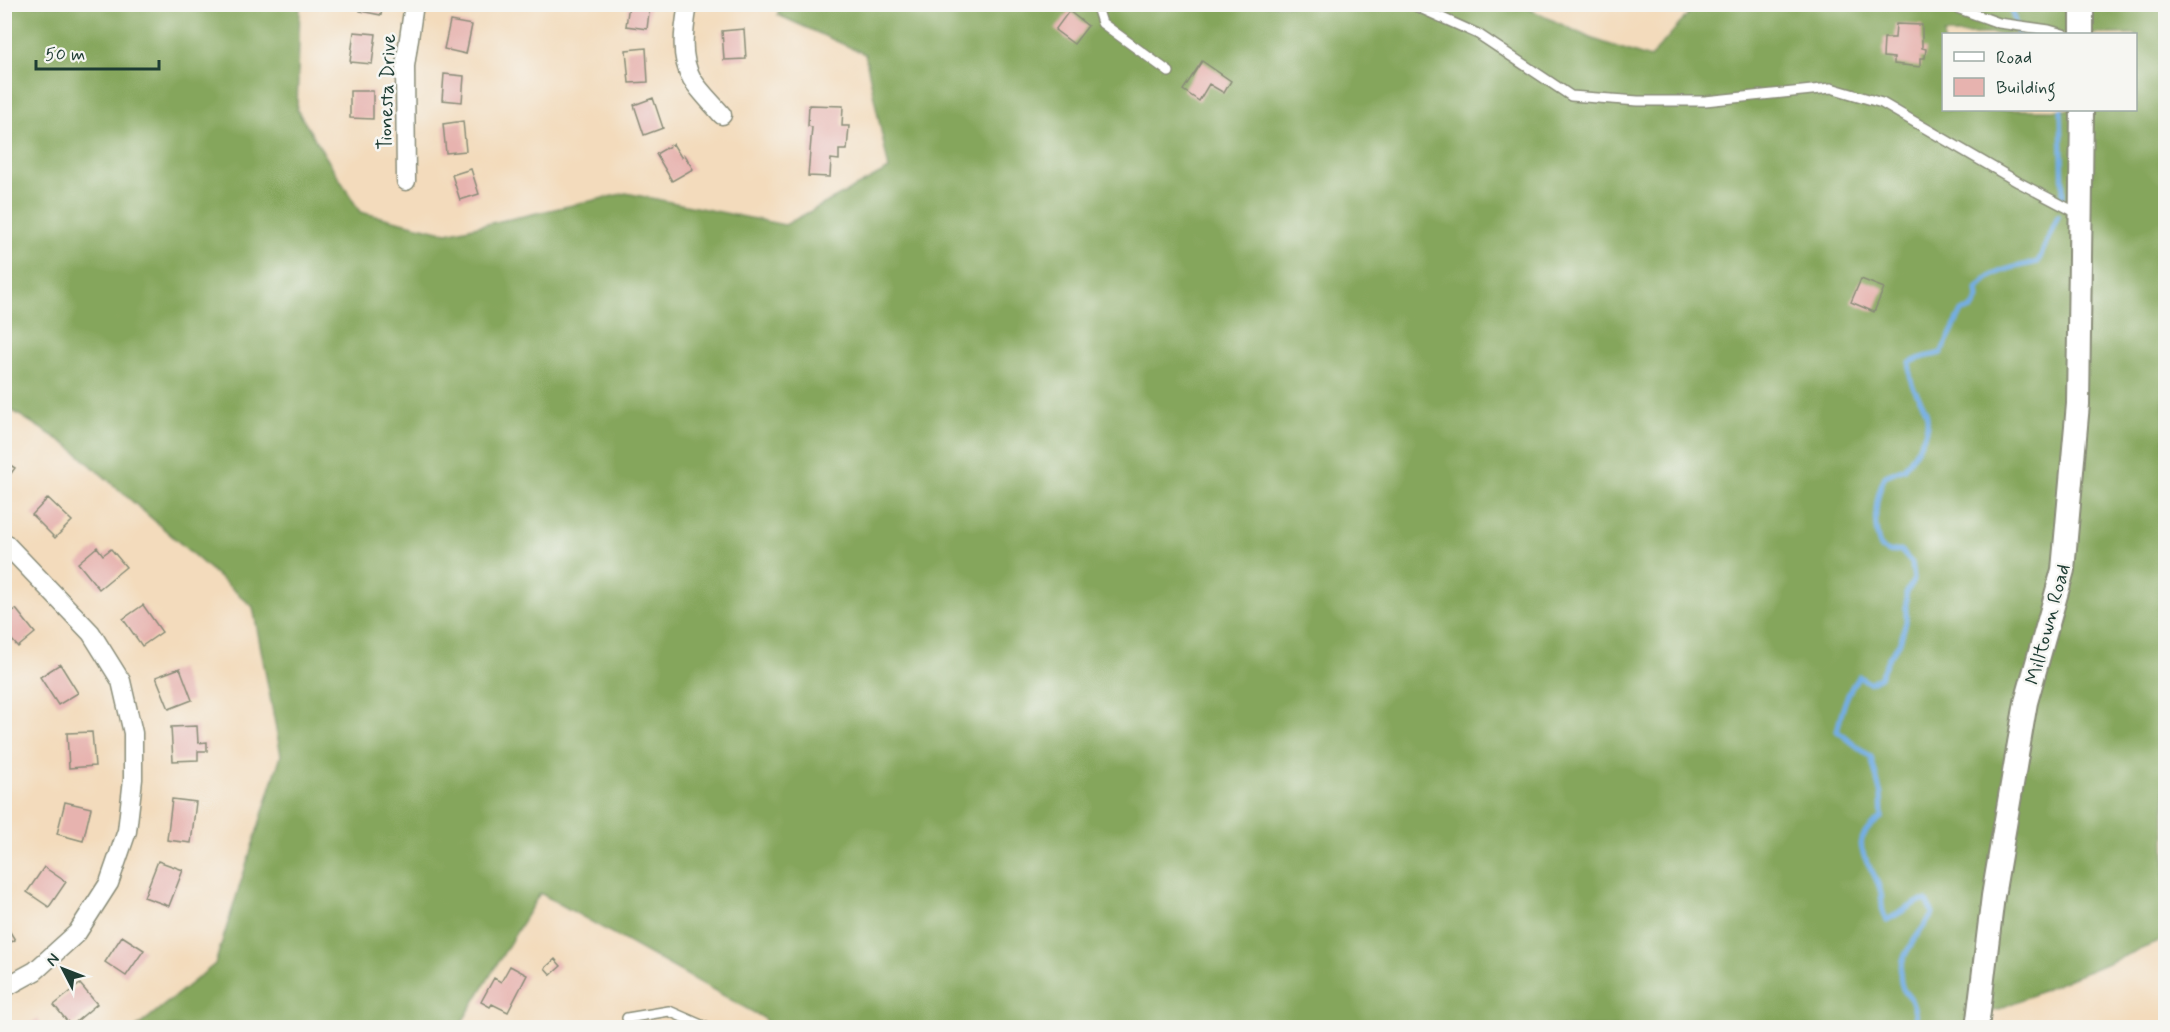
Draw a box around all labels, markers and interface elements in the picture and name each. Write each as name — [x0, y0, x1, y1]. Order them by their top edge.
scale bar — [36, 33, 159, 71]
street label: Tionesta Drive — [372, 33, 403, 151]
legend — [1942, 33, 2137, 111]
text: 50 m — [45, 43, 85, 67]
text: Road — [1996, 46, 2032, 70]
text: Building — [1996, 76, 2056, 102]
street label: Milltown Road — [2019, 561, 2078, 688]
north arrow — [33, 939, 93, 999]
text: N — [42, 949, 64, 971]

